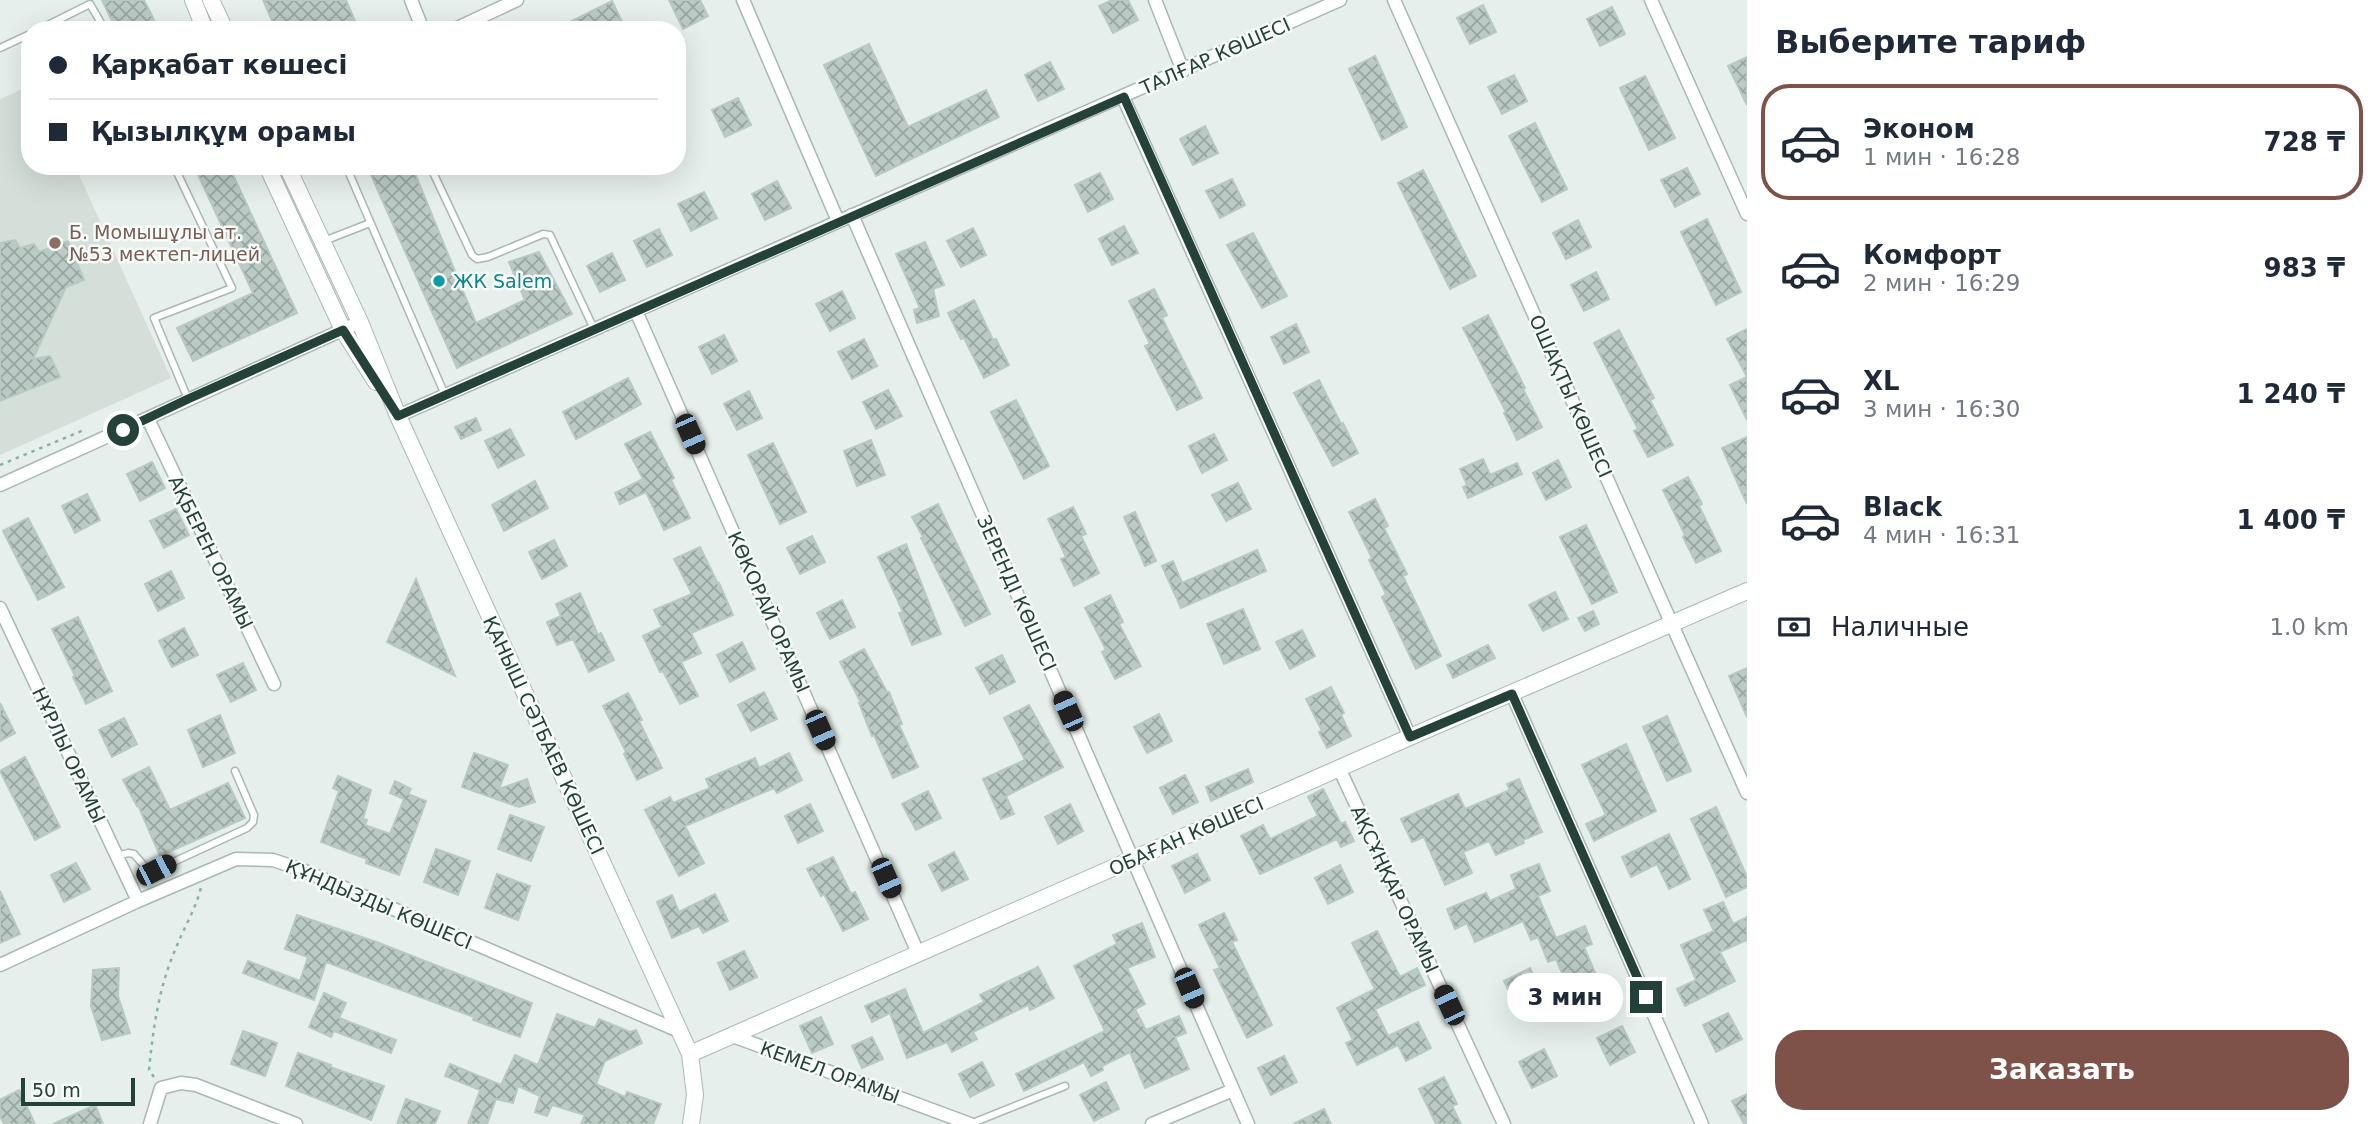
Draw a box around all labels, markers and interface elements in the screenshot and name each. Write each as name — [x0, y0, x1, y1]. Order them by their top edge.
street label: ТАЛҒАР КӨШЕСІ — [1136, 13, 1293, 99]
text: Выберите тариф — [1775, 23, 2086, 61]
text: Қарқабат көшесі — [91, 50, 347, 80]
icon: car — [1779, 111, 1842, 174]
text: Эконом — [1863, 114, 1975, 144]
text: Қызылқұм орамы — [91, 117, 356, 147]
text: 728 ₸ — [2264, 127, 2345, 157]
text: 1 мин · 16:28 — [1863, 144, 2021, 170]
place label: Б. Момышұлы ат. №53 мектеп-лицей — [69, 221, 260, 265]
marker: Б. Момышұлы ат. №53 мектеп-лицей — [47, 235, 63, 251]
icon: car — [1779, 237, 1842, 300]
text: Комфорт — [1863, 240, 2001, 270]
text: 983 ₸ — [2264, 253, 2345, 283]
place label: ЖК Salem — [453, 270, 552, 292]
text: 2 мин · 16:29 — [1863, 270, 2021, 296]
marker: ЖК Salem — [431, 273, 447, 289]
street label: ОШАҚТЫ КӨШЕСІ — [1525, 311, 1617, 481]
icon: car — [1779, 363, 1842, 426]
text: XL — [1863, 366, 1900, 396]
text: 1 240 ₸ — [2236, 379, 2345, 409]
text: 3 мин · 16:30 — [1863, 396, 2021, 422]
car — [672, 411, 709, 457]
route start — [107, 414, 139, 446]
street label: АҚБЕРЕН ОРАМЫ — [164, 472, 258, 632]
icon: car — [1779, 489, 1842, 552]
text: Black — [1863, 492, 1942, 522]
text: 1 400 ₸ — [2236, 505, 2345, 535]
street label: ЗЕРЕНДІ КӨШЕСІ — [973, 512, 1061, 674]
text: 4 мин · 16:31 — [1863, 522, 2021, 548]
street label: КӨКОРАЙ ОРАМЫ — [724, 528, 814, 696]
icon: cash — [1775, 608, 1813, 646]
street label: ҚАНЫШ СӘТБАЕВ КӨШЕСІ — [479, 612, 609, 858]
text: Наличные — [1831, 612, 1969, 642]
text: 1.0 km — [2269, 614, 2349, 640]
street label: НҰРЛЫ ОРАМЫ — [28, 684, 110, 826]
car — [1050, 688, 1087, 734]
car — [802, 707, 839, 753]
street label: ОБАҒАН КӨШЕСІ — [1105, 792, 1267, 880]
street label: АҚСҰҢҚАР ОРАМЫ — [1347, 802, 1443, 976]
car — [133, 851, 180, 889]
street label: ҚҰНДЫЗДЫ КӨШЕСІ — [282, 855, 476, 953]
car — [868, 855, 905, 901]
car — [1172, 965, 1207, 1011]
callout: 3 мин — [1506, 972, 1622, 1021]
route end — [1630, 981, 1662, 1013]
car — [1431, 982, 1468, 1028]
text: 3 мин — [1528, 984, 1602, 1010]
button: Заказать — [1775, 1030, 2349, 1110]
street label: КЕМЕЛ ОРАМЫ — [757, 1037, 903, 1107]
scale bar — [21, 1075, 135, 1107]
text: 50 m — [32, 1079, 81, 1101]

